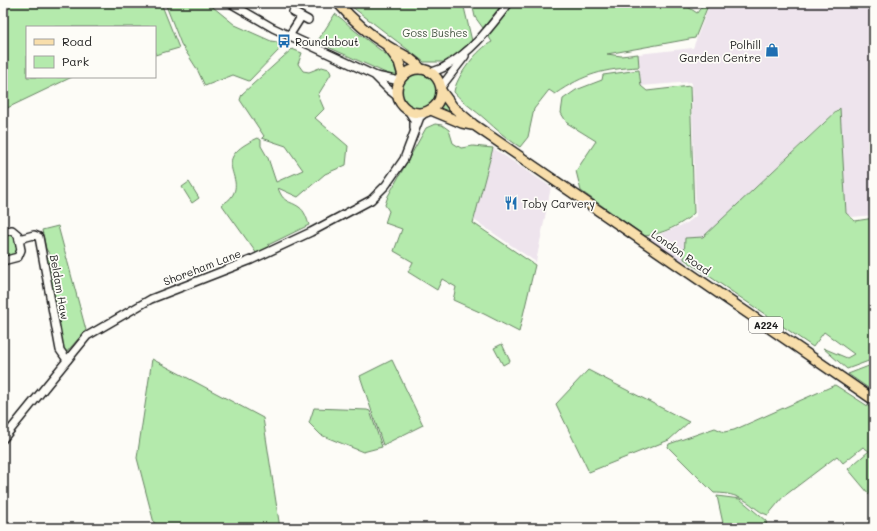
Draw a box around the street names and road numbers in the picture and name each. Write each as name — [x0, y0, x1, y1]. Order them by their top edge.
street label: London Road — [648, 226, 714, 278]
street label: Shoreham Lane — [161, 245, 243, 289]
street label: Beldam Haw — [47, 253, 73, 321]
road number: A224 — [749, 317, 783, 333]

